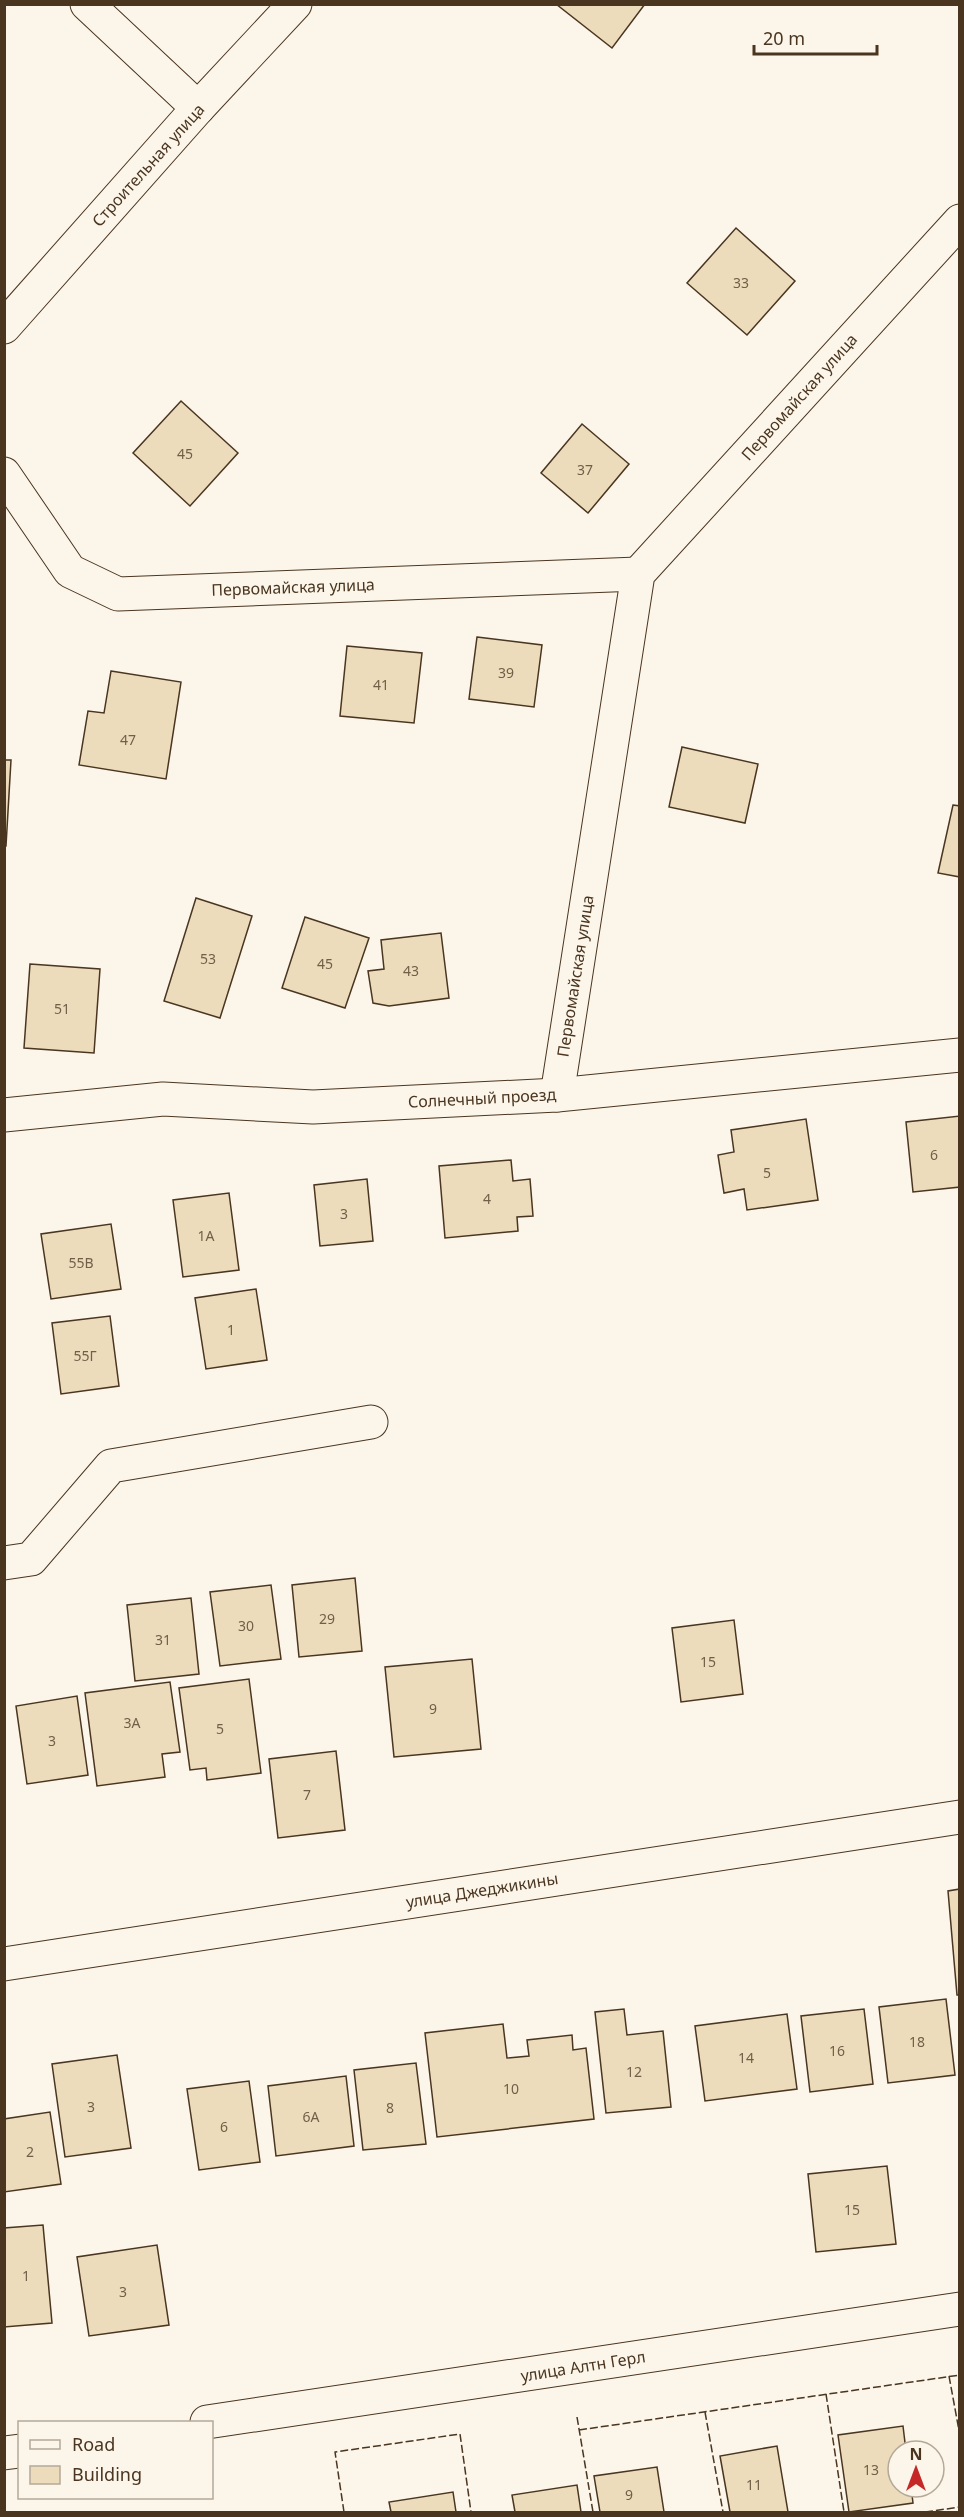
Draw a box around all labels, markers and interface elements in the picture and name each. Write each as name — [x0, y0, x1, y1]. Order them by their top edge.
scale bar — [754, 18, 877, 56]
text: 20 m — [763, 26, 805, 50]
street label: Строительная улица — [87, 99, 209, 231]
house number: 33 — [733, 273, 749, 292]
street label: Первомайская улица — [736, 329, 862, 465]
house number: 45 — [177, 444, 193, 463]
house number: 37 — [577, 460, 593, 479]
street label: Первомайская улица — [211, 573, 375, 601]
house number: 39 — [498, 663, 514, 682]
house number: 41 — [373, 675, 389, 694]
house number: 47 — [120, 730, 136, 749]
street label: Первомайская улица — [551, 893, 599, 1059]
house number: 53 — [200, 949, 216, 968]
house number: 45 — [317, 954, 333, 973]
house number: 43 — [403, 961, 419, 980]
house number: 51 — [54, 999, 70, 1018]
street label: Солнечный проезд — [407, 1083, 557, 1113]
house number: 6 — [930, 1145, 938, 1164]
house number: 5 — [763, 1163, 771, 1182]
house number: 4 — [483, 1189, 491, 1208]
house number: 3 — [340, 1204, 348, 1223]
house number: 1А — [198, 1226, 215, 1245]
house number: 55В — [68, 1253, 94, 1272]
house number: 1 — [227, 1320, 235, 1339]
house number: 55Г — [73, 1346, 97, 1365]
house number: 29 — [319, 1609, 335, 1628]
house number: 30 — [238, 1616, 254, 1635]
house number: 31 — [155, 1630, 171, 1649]
house number: 15 — [700, 1652, 716, 1671]
house number: 9 — [429, 1699, 437, 1718]
house number: 3А — [124, 1713, 141, 1732]
house number: 5 — [216, 1719, 224, 1738]
house number: 3 — [48, 1731, 56, 1750]
house number: 7 — [303, 1785, 311, 1804]
street label: улица Джеджикины — [404, 1867, 560, 1913]
house number: 18 — [909, 2032, 925, 2051]
house number: 16 — [829, 2041, 845, 2060]
house number: 14 — [738, 2048, 754, 2067]
house number: 12 — [626, 2062, 642, 2081]
house number: 10 — [503, 2079, 519, 2098]
house number: 3 — [87, 2097, 95, 2116]
house number: 8 — [386, 2098, 394, 2117]
house number: 6А — [303, 2107, 320, 2126]
house number: 6 — [220, 2117, 228, 2136]
house number: 2 — [26, 2142, 34, 2161]
house number: 15 — [844, 2200, 860, 2219]
house number: 1 — [22, 2266, 30, 2285]
house number: 3 — [119, 2282, 127, 2301]
street label: улица Алтн Герл — [519, 2345, 647, 2387]
legend — [18, 2421, 213, 2499]
text: Road — [72, 2432, 115, 2456]
north arrow — [886, 2439, 946, 2499]
text: N — [909, 2443, 923, 2465]
house number: 13 — [863, 2460, 879, 2479]
text: Building — [72, 2462, 142, 2486]
house number: 11 — [746, 2475, 762, 2494]
house number: 9 — [625, 2485, 633, 2504]

